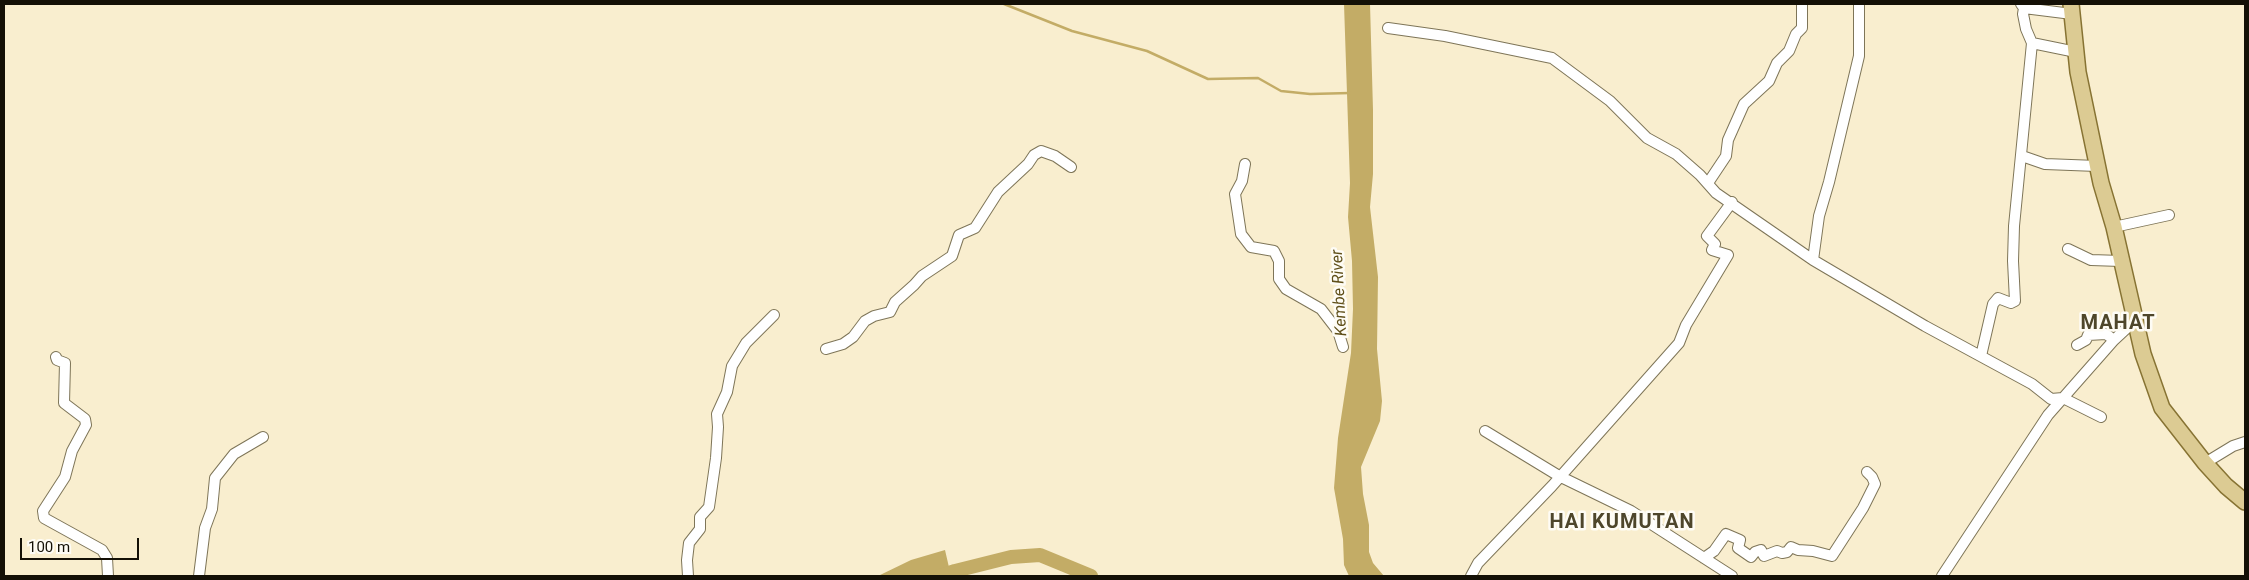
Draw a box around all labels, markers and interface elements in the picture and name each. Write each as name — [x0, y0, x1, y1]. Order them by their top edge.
water label: Kembe River — [1328, 249, 1352, 337]
district label: MAHAT — [2080, 312, 2156, 336]
district label: HAI KUMUTAN — [1548, 511, 1696, 535]
scale bar — [22, 528, 141, 560]
text: 100 m — [28, 538, 70, 556]

